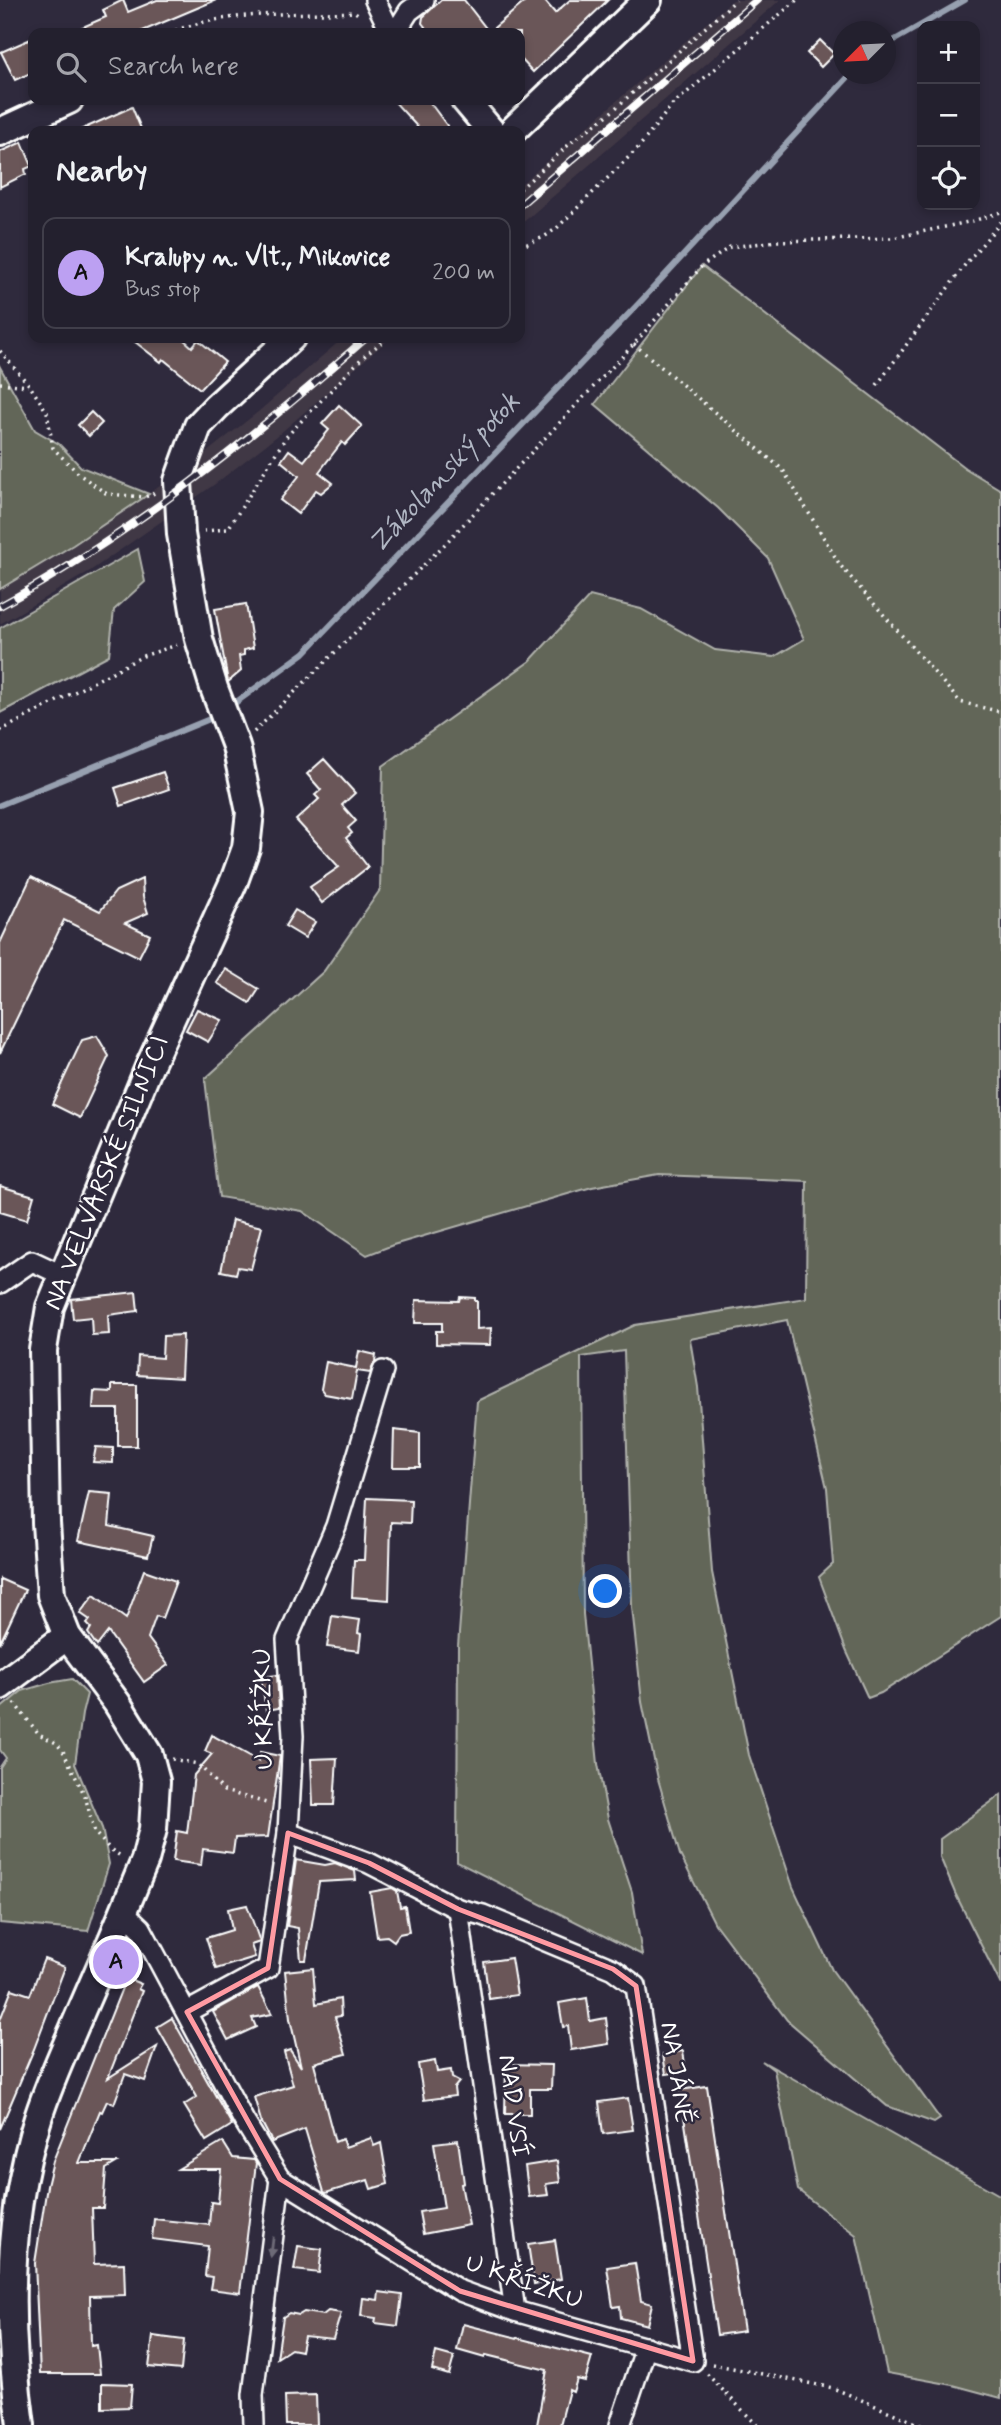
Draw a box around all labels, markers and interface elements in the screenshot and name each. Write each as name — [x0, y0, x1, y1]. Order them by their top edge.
north arrow — [833, 21, 896, 84]
map controls — [917, 21, 980, 210]
button: + — [917, 21, 980, 84]
search box — [28, 28, 525, 105]
icon: search — [52, 48, 90, 86]
text: Search here — [108, 50, 239, 84]
button: − — [917, 84, 980, 147]
button: locate — [917, 147, 980, 210]
text: Nearby — [56, 152, 147, 191]
text: Kralupy n. Vlt., Mikovice — [125, 241, 391, 275]
text: A — [73, 258, 89, 288]
text: 200 m — [432, 258, 495, 288]
text: Bus stop — [125, 275, 201, 305]
water label: Zákolanský potok — [361, 385, 529, 561]
street label: NA VELVARSKÉ SILNICI — [34, 1030, 178, 1315]
your location — [588, 1574, 622, 1608]
street label: U KŘÍŽKU — [245, 1648, 282, 1770]
pin: A — [93, 1936, 139, 1988]
street label: NA JÁNĚ — [651, 2019, 702, 2126]
street label: NAD VSÍ — [489, 2052, 538, 2160]
one-way arrow — [266, 2236, 277, 2258]
street label: U KŘÍŽKU — [461, 2245, 588, 2318]

